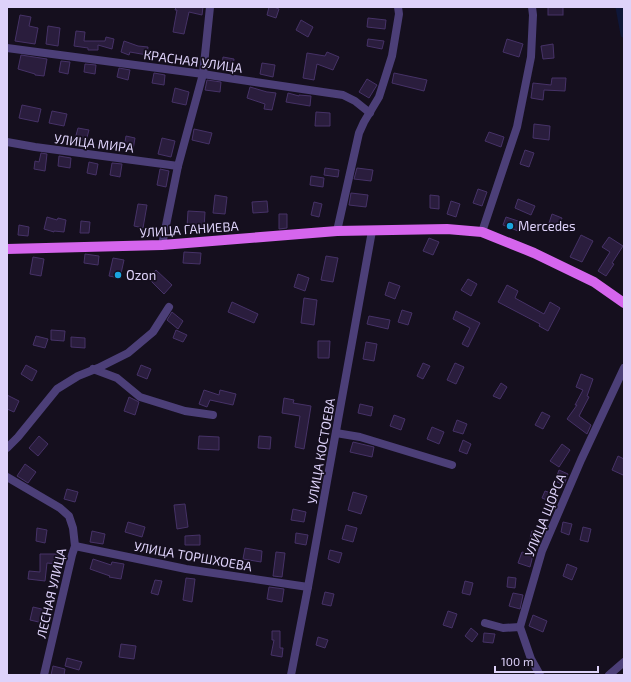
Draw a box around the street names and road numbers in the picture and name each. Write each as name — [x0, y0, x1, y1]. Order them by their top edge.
street label: КРАСНАЯ УЛИЦА — [142, 46, 244, 76]
street label: УЛИЦА МИРА — [53, 130, 135, 156]
street label: УЛИЦА ГАНИЕВА — [139, 218, 239, 240]
street label: УЛИЦА КОСТОЕВА — [304, 397, 338, 505]
street label: УЛИЦА ЩОРСА — [521, 471, 569, 559]
street label: УЛИЦА ТОРШХОЕВА — [133, 538, 253, 574]
street label: ЛЕСНАЯ УЛИЦА — [33, 546, 69, 640]

